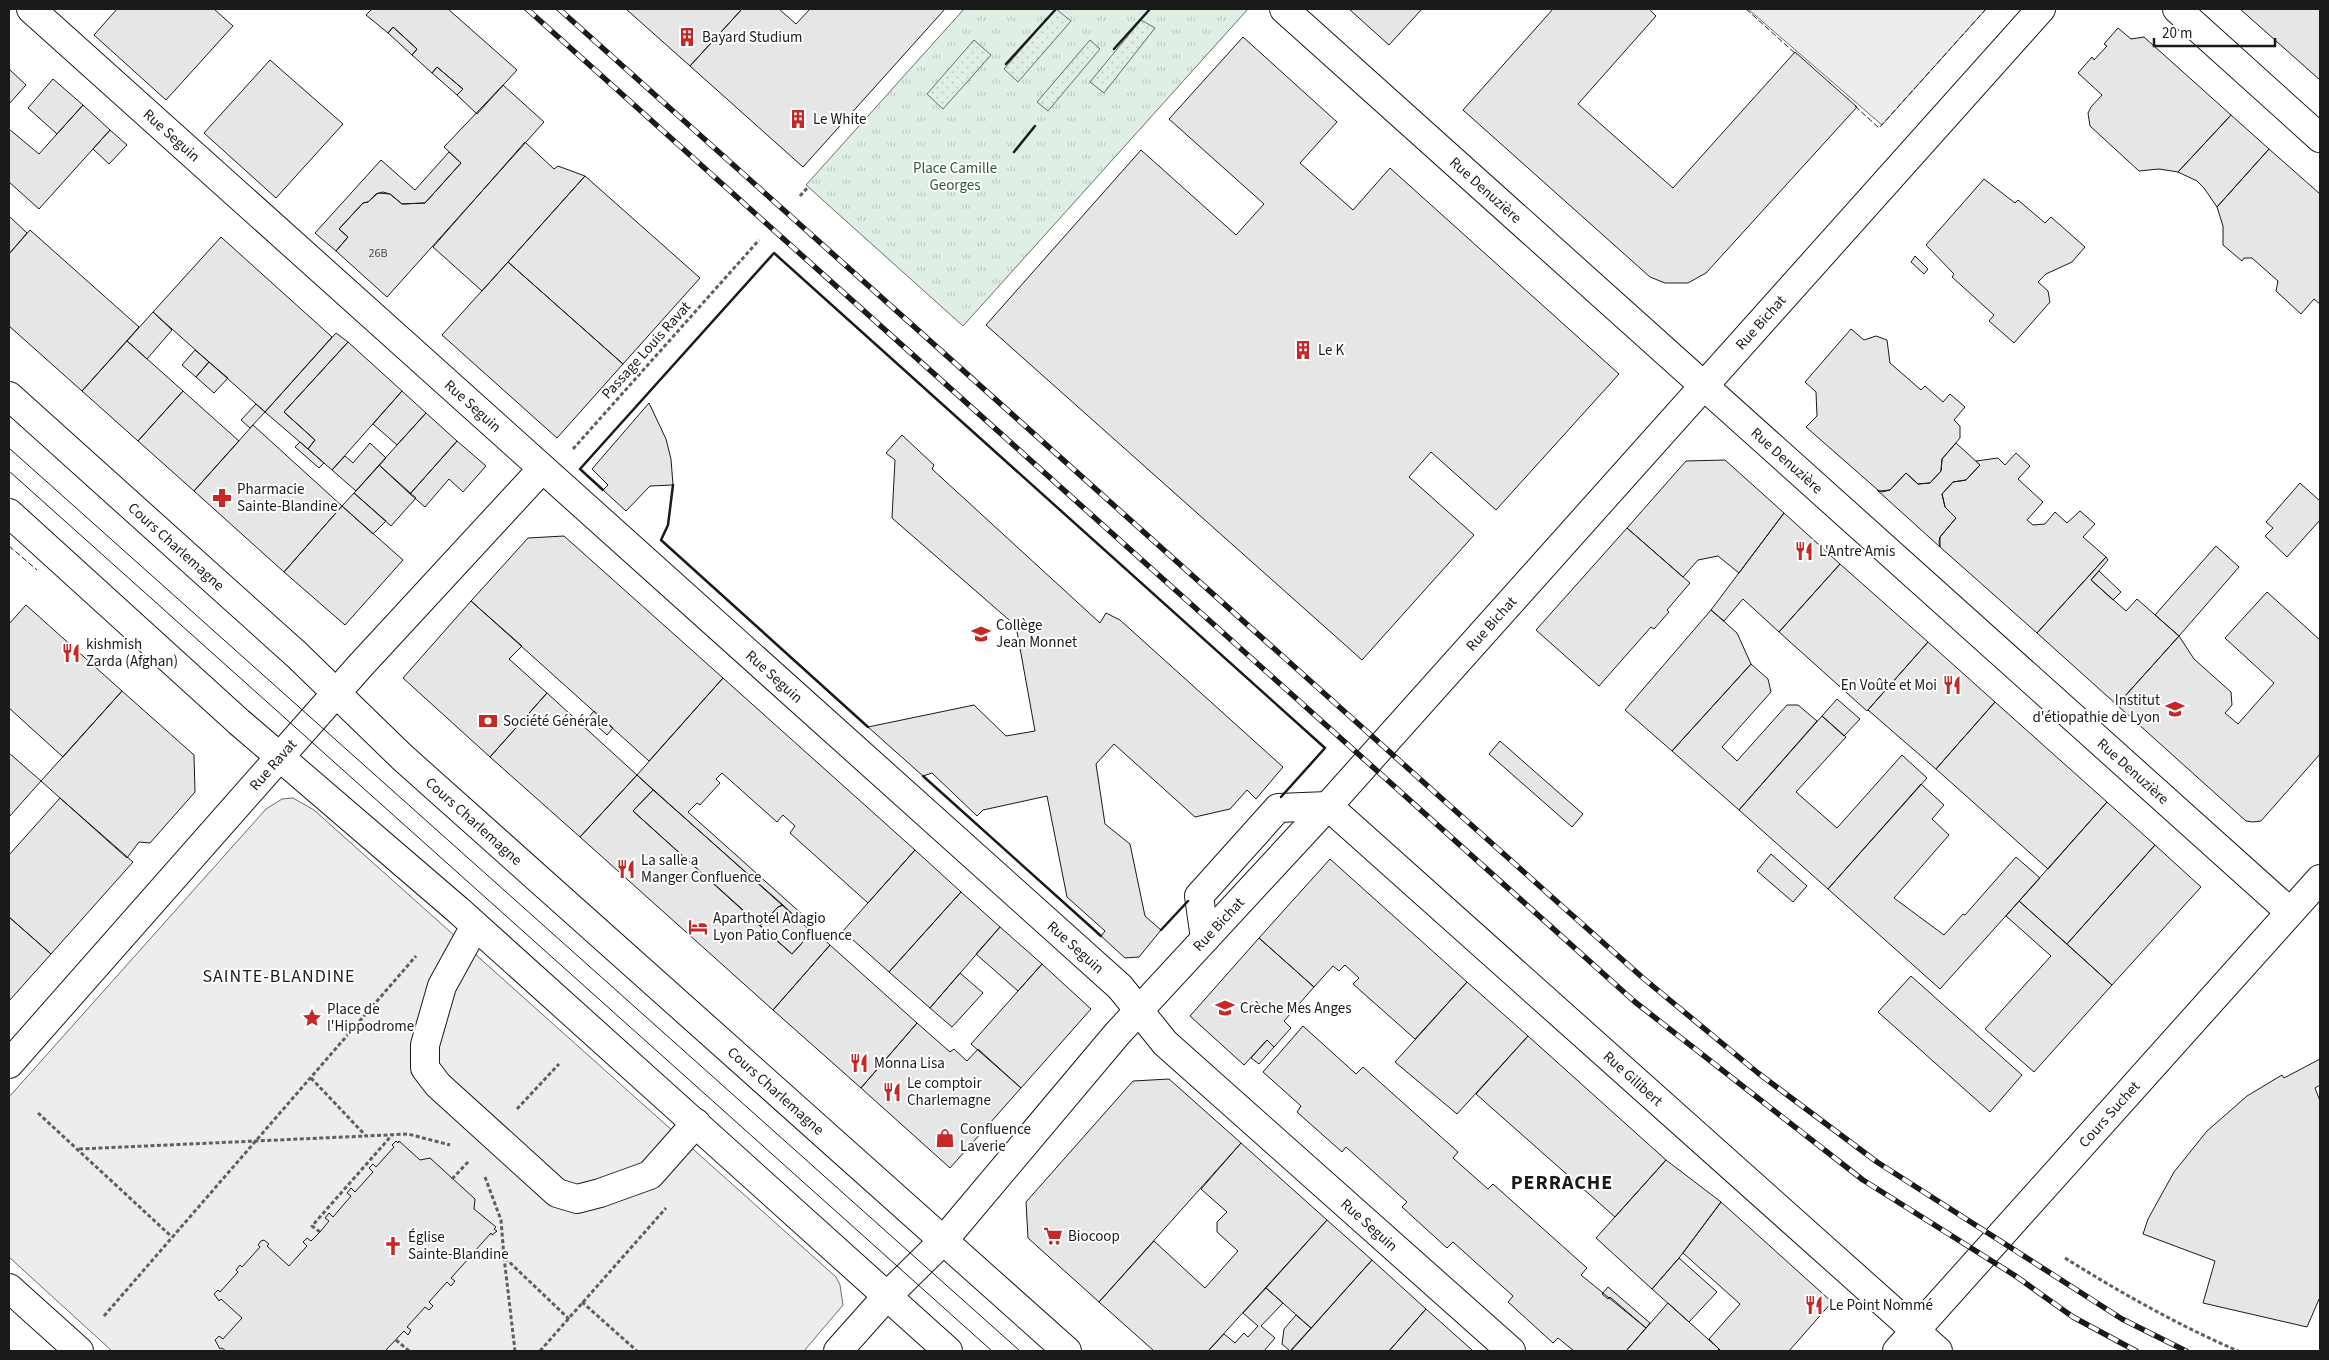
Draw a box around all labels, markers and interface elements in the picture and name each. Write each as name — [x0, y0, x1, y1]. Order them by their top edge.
scale bar — [2154, 15, 2275, 47]
text: 20 m — [2162, 23, 2192, 44]
building icon: Bayard Studium — [676, 26, 698, 48]
place label: Bayard Studium — [702, 27, 803, 48]
street label: Rue Seguin — [138, 104, 204, 167]
building icon: Le White — [787, 108, 809, 130]
place label: Le White — [813, 109, 867, 130]
street label: Rue Denuzière — [1445, 152, 1526, 228]
park label: Place Camille Georges — [913, 158, 997, 196]
house number: 26B — [369, 245, 387, 262]
street label: Rue Bichat — [1731, 291, 1791, 355]
street label: Passage Louis Ravat — [597, 297, 696, 404]
building icon: Le K — [1292, 339, 1314, 361]
place label: Le K — [1318, 340, 1345, 361]
street label: Rue Seguin — [439, 375, 506, 438]
street label: Rue Denuzière — [1746, 423, 1827, 499]
place label: Pharmacie Sainte-Blandine — [237, 479, 338, 517]
pharmacy icon: Pharmacie Sainte-Blandine — [211, 487, 233, 509]
street label: Cours Charlemagne — [123, 498, 229, 596]
restaurant icon: L'Antre Amis — [1793, 540, 1815, 562]
place label: L'Antre Amis — [1819, 541, 1895, 562]
street label: Rue Bichat — [1461, 592, 1522, 656]
place label: Collège Jean Monnet — [996, 615, 1077, 653]
school or university icon: Collège Jean Monnet — [970, 623, 992, 645]
place label: kishmish Zarda (Afghan) — [86, 634, 178, 672]
restaurant icon: kishmish Zarda (Afghan) — [60, 642, 82, 664]
street label: Rue Seguin — [741, 646, 807, 708]
restaurant icon: En Voûte et Moi — [1941, 674, 1963, 696]
place label: En Voûte et Moi — [1841, 675, 1937, 696]
place label: Institut d'étiopathie de Lyon — [2033, 690, 2160, 728]
school or university icon: Institut d'étiopathie de Lyon — [2164, 698, 2186, 720]
bank icon: Société Générale — [477, 710, 499, 732]
place label: Société Générale — [503, 711, 608, 732]
street label: Rue Denuzière — [2092, 734, 2173, 810]
street label: Rue Ravat — [245, 735, 302, 795]
street label: Cours Charlemagne — [420, 773, 526, 870]
place label: La salle a Manger Confluence — [641, 850, 762, 888]
restaurant icon: La salle a Manger Confluence — [615, 858, 637, 880]
street label: Rue Bichat — [1188, 893, 1249, 956]
place label: Aparthotel Adagio Lyon Patio Confluence — [713, 908, 852, 946]
hotel icon: Aparthotel Adagio Lyon Patio Confluence — [687, 916, 709, 938]
street label: Rue Seguin — [1042, 916, 1108, 979]
district label: SAINTE-BLANDINE — [202, 964, 356, 989]
school or university icon: Crèche Mes Anges — [1214, 997, 1236, 1019]
place label: Crèche Mes Anges — [1240, 998, 1352, 1019]
place label: Place de l'Hippodrome — [327, 999, 414, 1037]
place icon: Place de l'Hippodrome — [301, 1007, 323, 1029]
street label: Cours Charlemagne — [723, 1042, 829, 1140]
street label: Rue Gilibert — [1598, 1046, 1667, 1111]
restaurant icon: Monna Lisa — [848, 1052, 870, 1074]
place label: Monna Lisa — [874, 1053, 945, 1074]
place label: Le comptoir Charlemagne — [907, 1073, 991, 1111]
street label: Cours Suchet — [2074, 1077, 2145, 1152]
restaurant icon: Le comptoir Charlemagne — [881, 1081, 903, 1103]
place label: Confluence Laverie — [960, 1119, 1031, 1157]
shop icon: Confluence Laverie — [934, 1127, 956, 1149]
district label: PERRACHE — [1511, 1169, 1613, 1197]
street label: Rue Seguin — [1336, 1194, 1402, 1256]
supermarket icon: Biocoop — [1042, 1225, 1064, 1247]
place label: Biocoop — [1068, 1226, 1120, 1247]
place label: Église Sainte-Blandine — [408, 1227, 509, 1265]
church icon: Église Sainte-Blandine — [382, 1235, 404, 1257]
restaurant icon: Le Point Nommé — [1803, 1294, 1825, 1316]
place label: Le Point Nommé — [1829, 1295, 1933, 1316]

